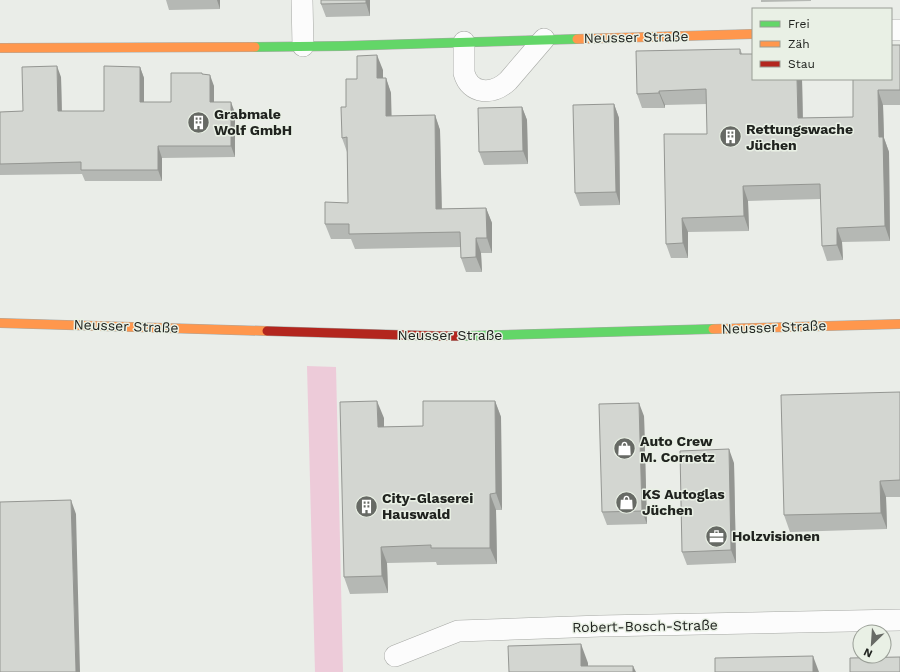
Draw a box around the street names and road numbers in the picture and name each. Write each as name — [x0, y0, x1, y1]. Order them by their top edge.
street label: Neusser Straße — [583, 28, 689, 46]
street label: Neusser Straße — [73, 316, 179, 336]
street label: Neusser Straße — [721, 317, 827, 337]
street label: Neusser Straße — [398, 327, 502, 343]
street label: Robert-Bosch-Straße — [572, 617, 718, 635]

